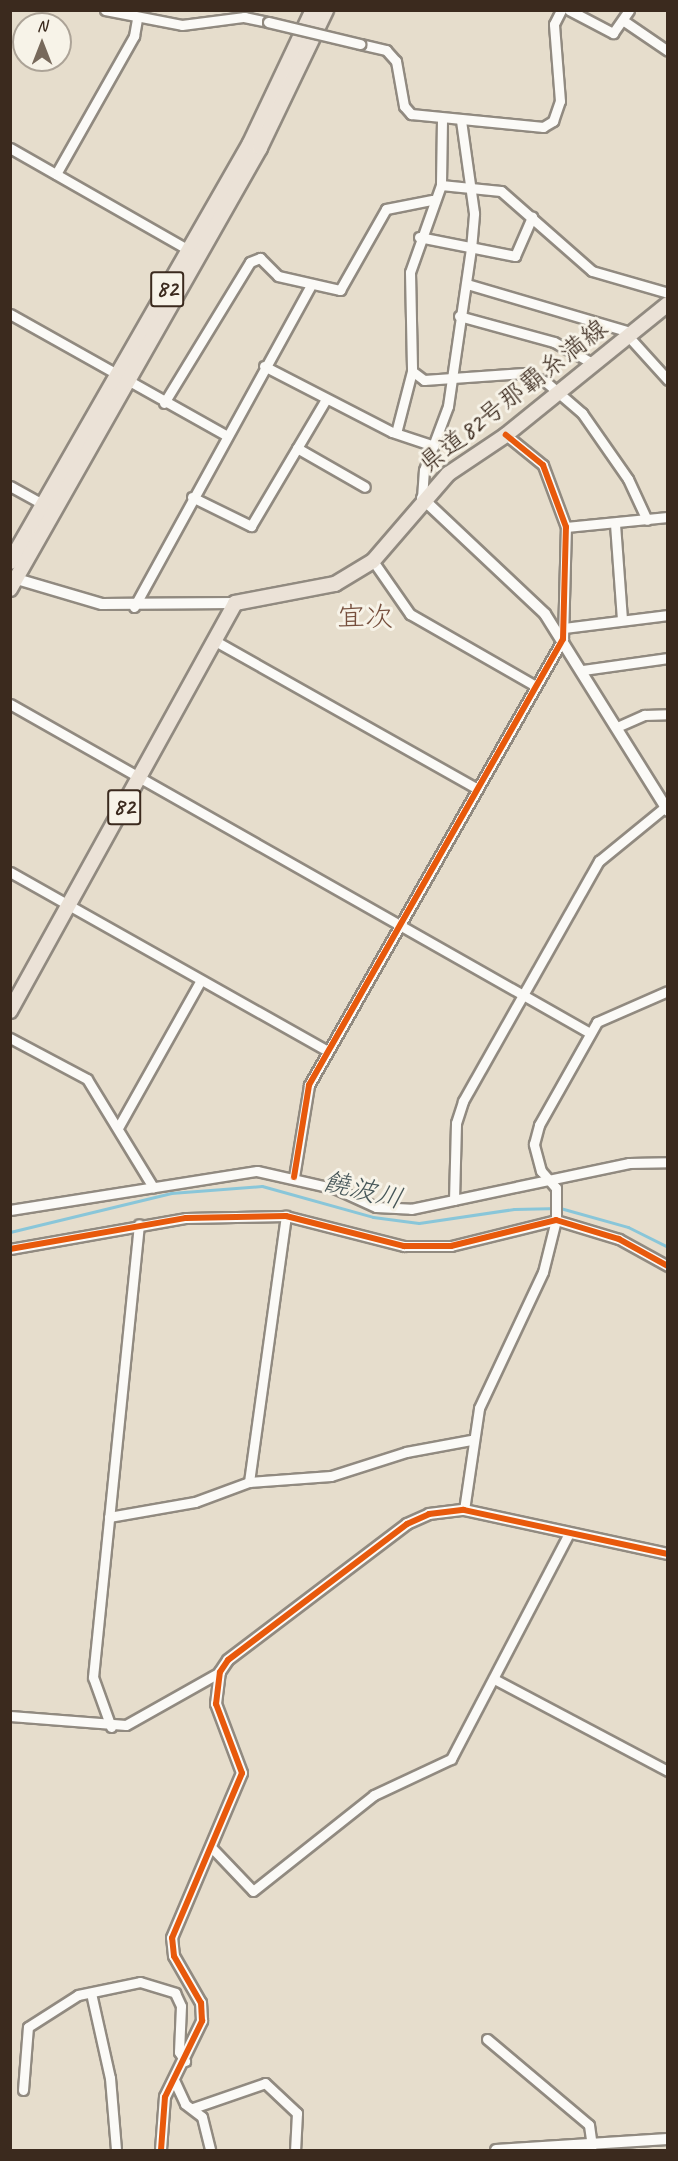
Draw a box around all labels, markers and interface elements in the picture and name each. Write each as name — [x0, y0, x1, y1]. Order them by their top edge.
north arrow — [12, 12, 72, 72]
text: N — [37, 16, 47, 36]
road number: 82 — [149, 268, 185, 310]
street label: 県道82号那覇糸満線 — [412, 312, 614, 480]
district label: 宜次 — [337, 600, 393, 634]
road number: 82 — [106, 786, 142, 828]
water label: 饒波川 — [320, 1164, 406, 1216]

